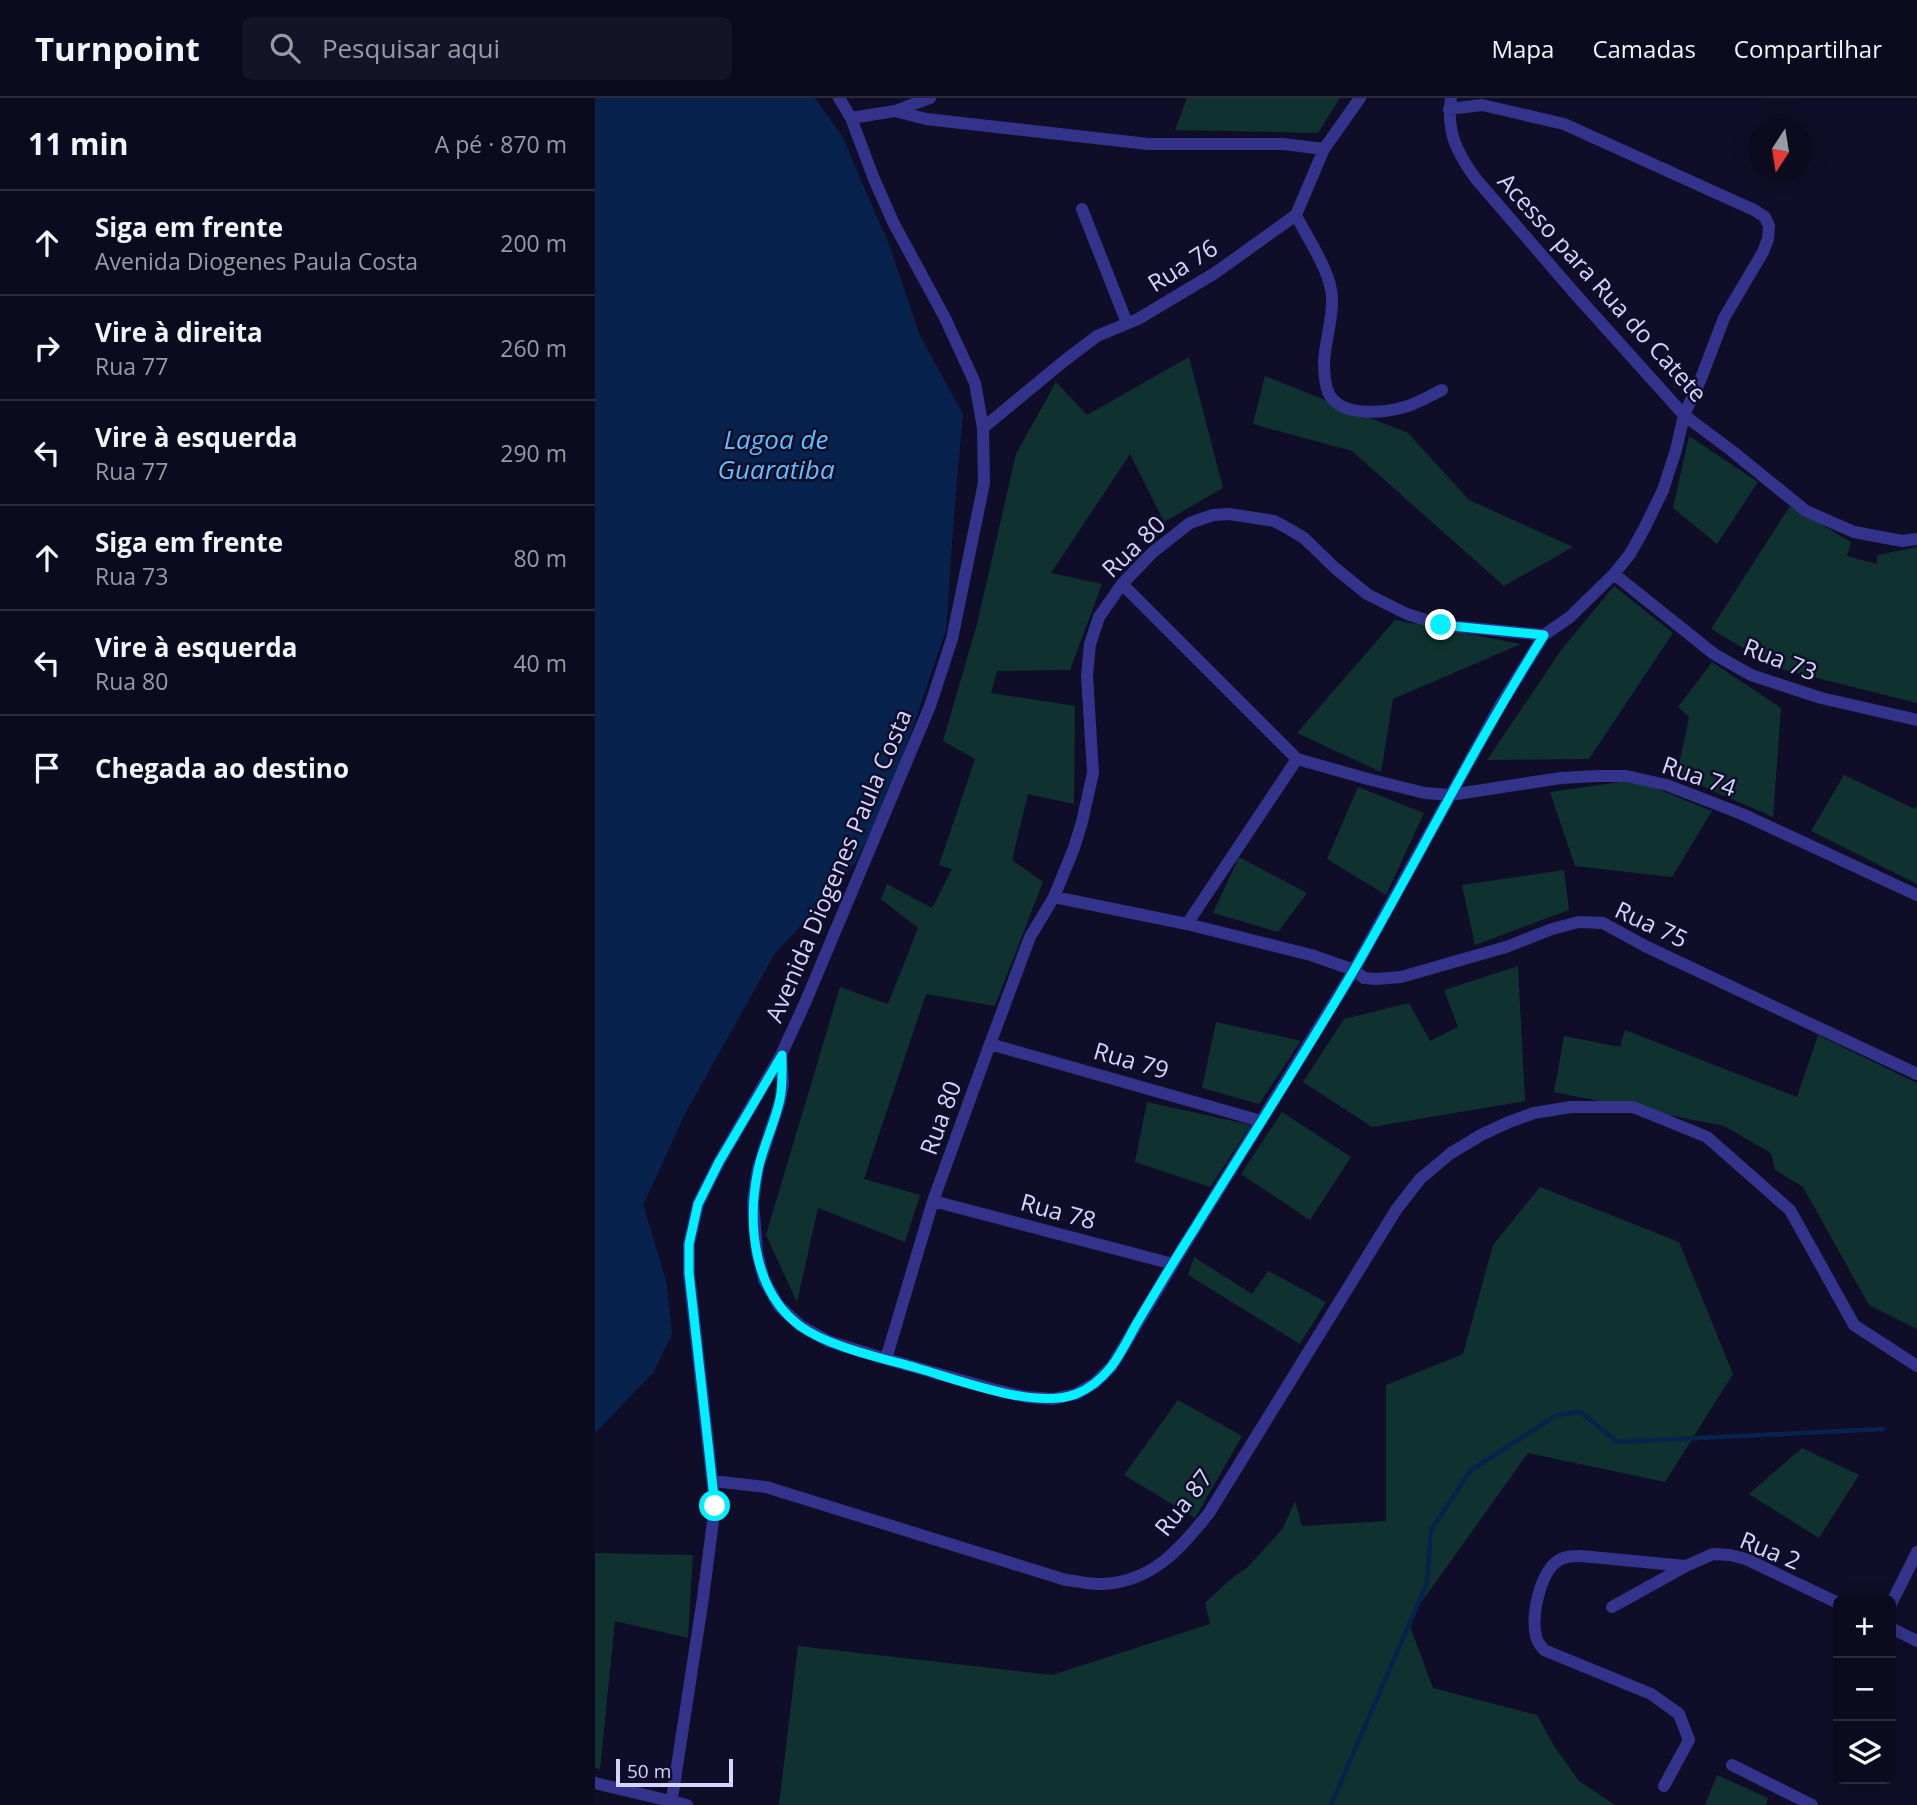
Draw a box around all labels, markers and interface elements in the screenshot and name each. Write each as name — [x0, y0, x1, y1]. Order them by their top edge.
search box — [242, 17, 732, 80]
text: Turnpoint — [35, 26, 200, 71]
icon: search — [266, 29, 304, 67]
text: Pesquisar aqui — [322, 30, 500, 66]
text: Mapa — [1491, 32, 1554, 65]
text: Camadas — [1592, 32, 1696, 65]
text: Compartilhar — [1734, 32, 1882, 65]
north arrow — [1749, 119, 1812, 182]
text: 11 min — [28, 123, 128, 164]
text: A pé · 870 m — [435, 128, 567, 160]
street label: Acesso para Rua do Catete — [1491, 165, 1715, 409]
text: Siga em frente — [95, 209, 283, 245]
icon: ahead — [28, 224, 66, 262]
text: 200 m — [500, 227, 567, 259]
street label: Rua 76 — [1141, 230, 1223, 299]
text: Avenida Diogenes Paula Costa — [95, 245, 418, 277]
text: Vire à direita — [95, 314, 263, 350]
icon: right — [28, 329, 66, 367]
text: 260 m — [500, 332, 567, 364]
text: Rua 77 — [95, 350, 168, 382]
text: Vire à esquerda — [95, 419, 297, 455]
water label: Lagoa de Guaratiba — [717, 421, 835, 487]
icon: left — [28, 434, 66, 472]
text: 290 m — [500, 437, 567, 469]
text: Rua 77 — [95, 455, 168, 487]
street label: Rua 80 — [1094, 507, 1172, 584]
text: Siga em frente — [95, 524, 283, 560]
icon: ahead — [28, 539, 66, 577]
text: 80 m — [513, 542, 567, 574]
text: Rua 73 — [95, 560, 168, 592]
route end — [1425, 609, 1456, 640]
text: Vire à esquerda — [95, 629, 297, 665]
street label: Rua 73 — [1739, 629, 1822, 688]
icon: left — [28, 644, 66, 682]
text: 40 m — [513, 647, 567, 679]
text: Rua 80 — [95, 665, 168, 697]
street label: Avenida Diogenes Paula Costa — [757, 704, 919, 1027]
street label: Rua 74 — [1658, 748, 1741, 804]
icon: arrive — [28, 749, 66, 787]
text: Chegada ao destino — [95, 750, 349, 786]
street label: Rua 75 — [1610, 893, 1693, 955]
street label: Rua 79 — [1090, 1033, 1173, 1086]
street label: Rua 80 — [911, 1076, 968, 1159]
street label: Rua 78 — [1017, 1185, 1100, 1236]
street label: Rua 87 — [1146, 1462, 1219, 1542]
route start — [699, 1490, 730, 1521]
street label: Rua 2 — [1735, 1523, 1806, 1577]
map controls — [1833, 1595, 1896, 1784]
button: + — [1833, 1595, 1896, 1658]
button: − — [1833, 1658, 1896, 1721]
button: layers — [1833, 1721, 1896, 1784]
scale bar — [616, 1756, 733, 1788]
text: 50 m — [627, 1758, 671, 1784]

